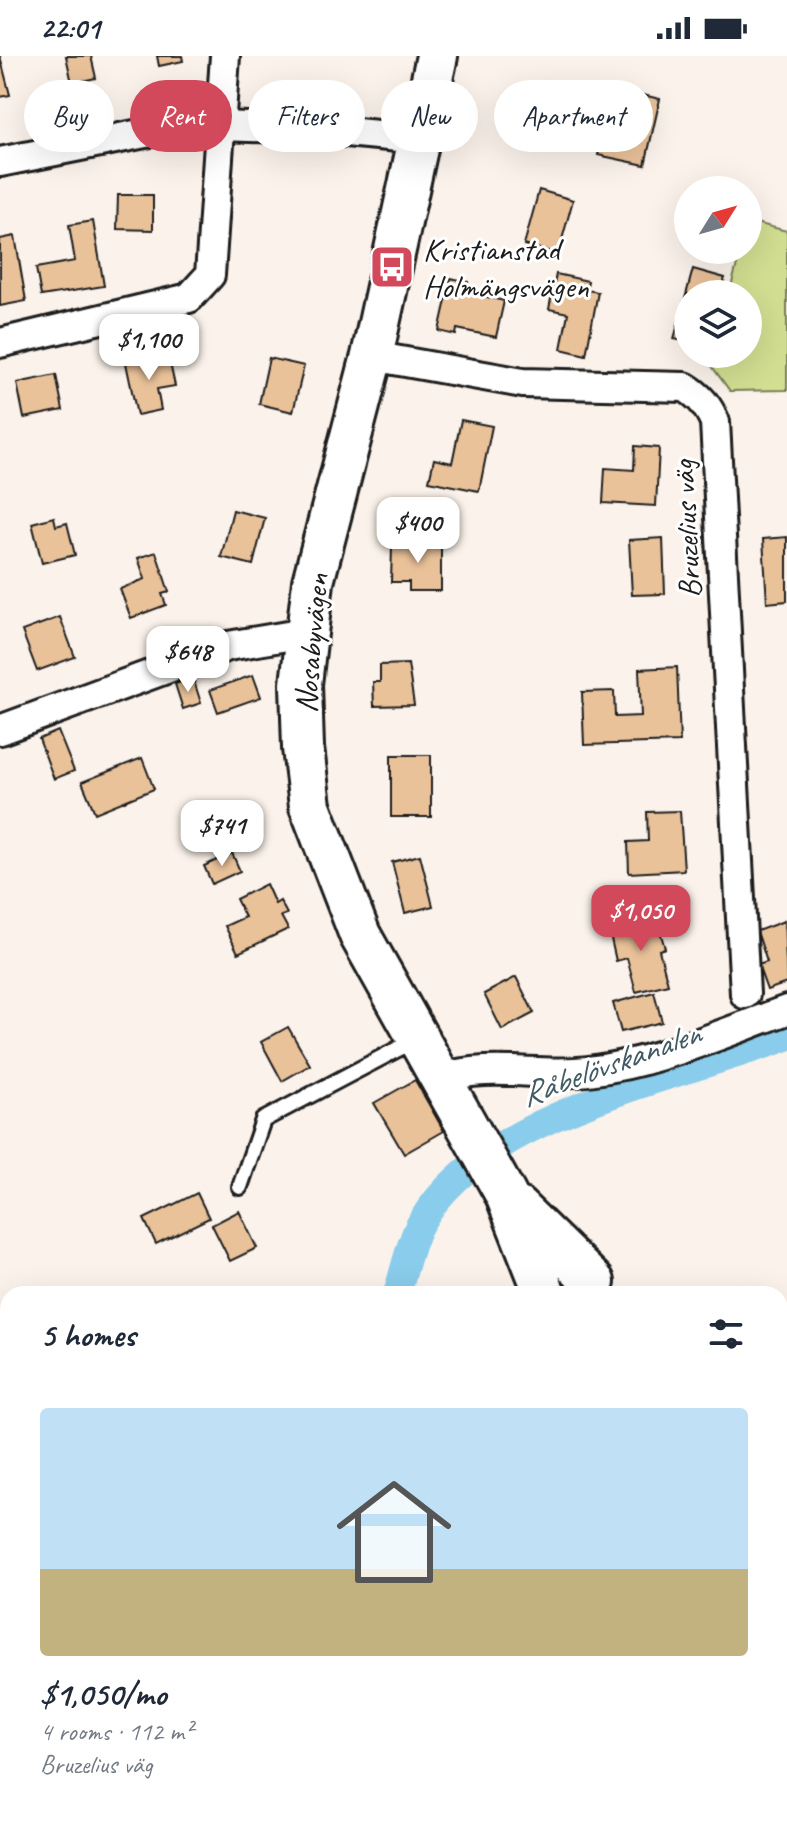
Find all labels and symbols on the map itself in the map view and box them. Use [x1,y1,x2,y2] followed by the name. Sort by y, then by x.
[674,176,762,264] north arrow
[423,229,589,307] place label: Kristianstad Holmängsvägen
[368,243,416,291] bus stop icon: Kristianstad Holmängsvägen
[84,314,214,382] pin: $1,100
[662,457,711,599] street label: Bruzelius väg
[371,497,465,565] pin: $400
[285,571,338,714] street label: Nosabyvägen
[141,626,235,694] pin: $648
[175,800,269,868] pin: $741
[576,885,706,953] pin: $1,050
[515,1010,709,1116] water label: Råbelövskanalen

